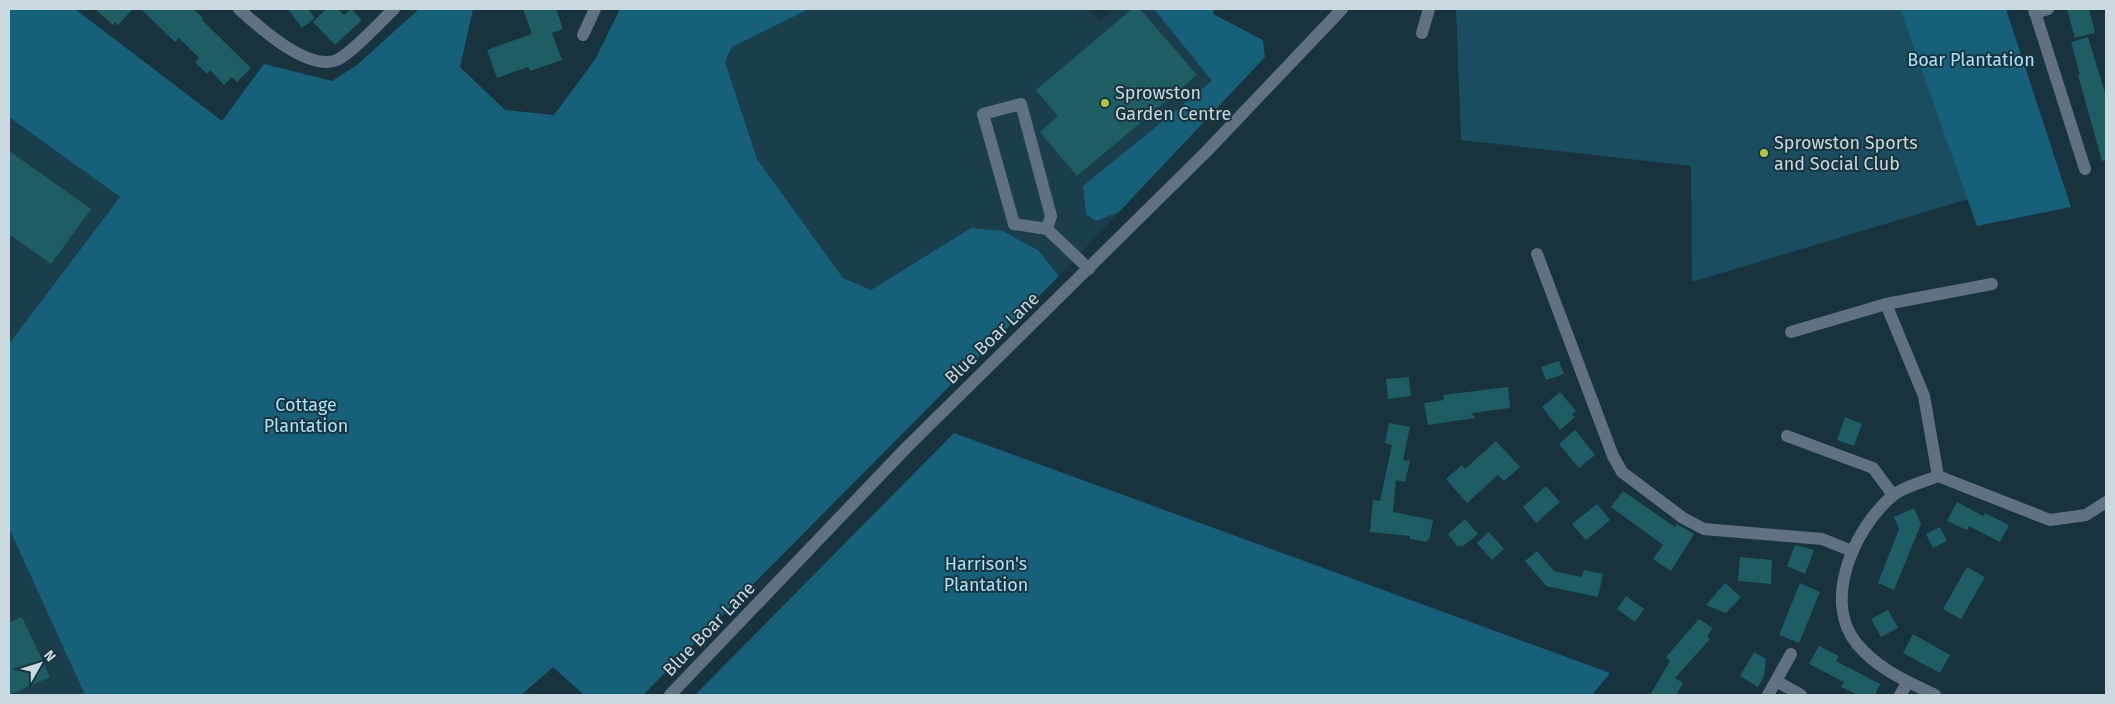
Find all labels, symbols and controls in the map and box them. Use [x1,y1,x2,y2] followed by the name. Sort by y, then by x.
[1907,49,2035,71] park label: Boar Plantation
[1115,82,1231,125] place label: Sprowston Garden Centre
[1099,97,1111,109] marker: Sprowston Garden Centre
[1774,132,1918,175] place label: Sprowston Sports and Social Club
[1758,147,1770,159] marker: Sprowston Sports and Social Club
[940,287,1044,389] street label: Blue Boar Lane
[264,394,348,437] park label: Cottage Plantation
[944,553,1028,596] park label: Harrison's Plantation
[658,577,760,681] street label: Blue Boar Lane
[15,639,65,689] north arrow
[40,647,59,665] text: N

